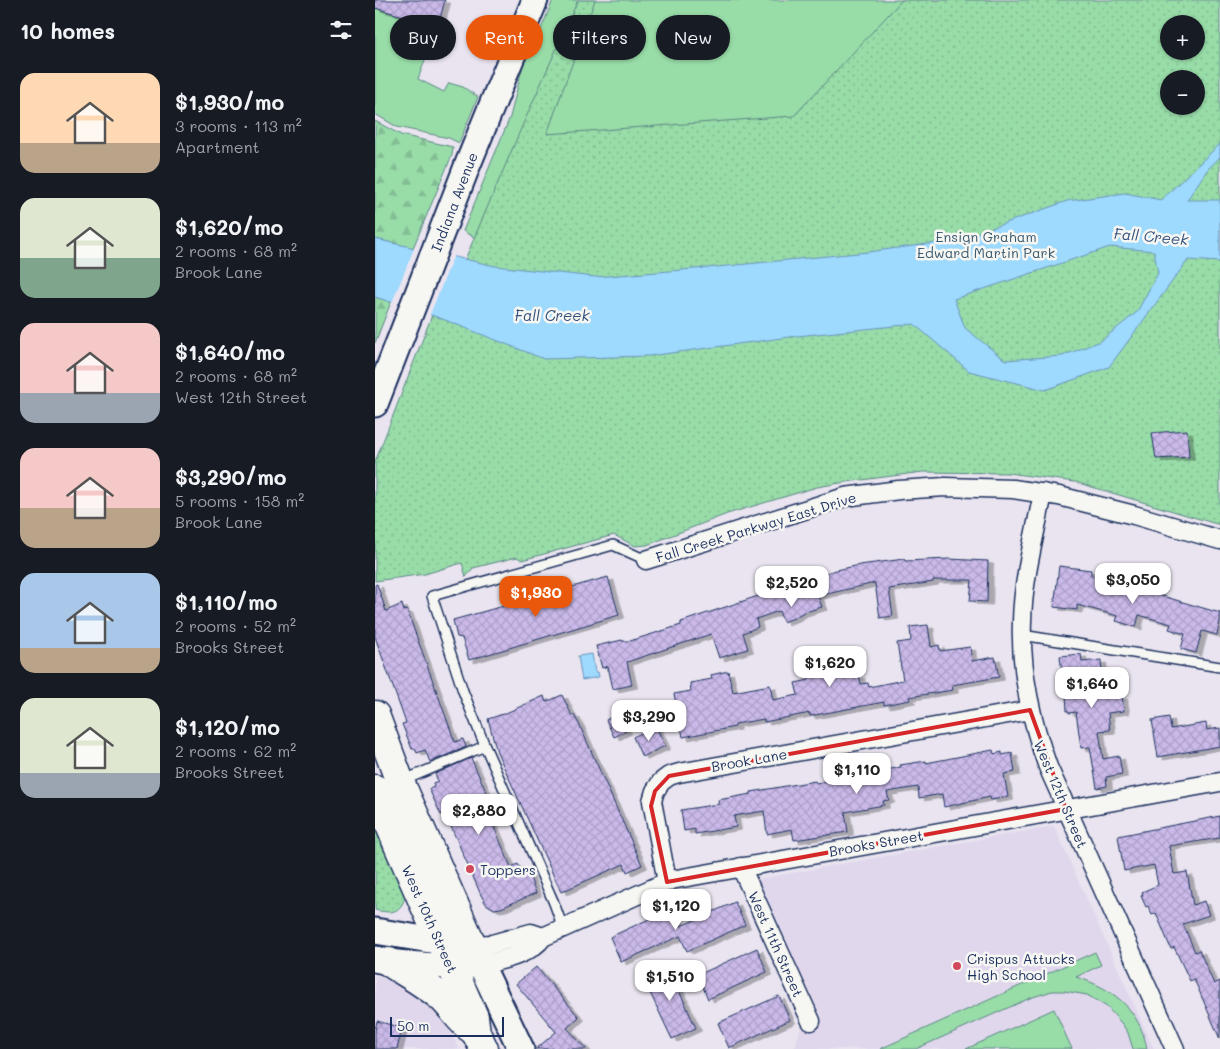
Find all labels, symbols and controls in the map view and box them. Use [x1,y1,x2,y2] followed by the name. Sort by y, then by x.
[390,15,456,60] chip: Buy
[466,15,543,60] chip: Rent
[553,15,646,60] chip: Filters
[656,15,730,60] chip: New
[1160,15,1205,115] map controls
[1160,15,1205,60] button: +
[327,16,355,44] icon: filters
[20,17,115,44] text: 10 homes
[1160,70,1205,115] button: −
[175,88,284,115] text: $1,930/mo
[60,93,120,153] icon: home
[175,115,302,136] text: 3 rooms · 113 m²
[175,136,260,157] text: Apartment
[426,150,482,254] street label: Indiana Avenue
[175,213,283,240] text: $1,620/mo
[60,218,120,278] icon: home
[1113,223,1190,249] water label: Fall Creek
[917,227,1055,262] park label: Ensign Graham Edward Martin Park
[175,240,297,261] text: 2 rooms · 68 m²
[175,261,263,282] text: Brook Lane
[515,305,590,325] water label: Fall Creek
[175,338,285,365] text: $1,640/mo
[60,343,120,403] icon: home
[175,365,297,386] text: 2 rooms · 68 m²
[175,386,307,407] text: West 12th Street
[175,463,287,490] text: $3,290/mo
[60,468,120,528] icon: home
[653,487,859,567] street label: Fall Creek Parkway East Drive
[175,490,304,511] text: 5 rooms · 158 m²
[175,511,263,532] text: Brook Lane
[1092,562,1174,605] pin: $3,050
[751,566,833,608] pin: $2,520
[1106,568,1160,589] text: $3,050
[766,571,818,592] text: $2,520
[495,576,577,618] pin: $1,930
[510,581,562,602] text: $1,930
[175,588,278,615] text: $1,110/mo
[60,593,120,653] icon: home
[175,615,296,636] text: 2 rooms · 52 m²
[175,636,284,657] text: Brooks Street
[789,646,871,688] pin: $1,620
[805,651,855,672] text: $1,620
[1051,666,1133,709] pin: $1,640
[1066,672,1118,693] text: $1,640
[608,700,690,742] pin: $3,290
[622,705,676,726] text: $3,290
[175,713,280,740] text: $1,120/mo
[60,718,120,778] icon: home
[1030,737,1092,851] street label: West 12th Street
[175,740,296,761] text: 2 rooms · 62 m²
[710,744,788,776] street label: Brook Lane
[816,752,898,795] pin: $1,110
[834,758,880,779] text: $1,110
[175,761,284,782] text: Brooks Street
[438,794,520,836] pin: $2,880
[452,799,506,820] text: $2,880
[827,825,925,861] street label: Brooks Street
[480,860,536,879] place label: Toppers
[398,862,462,976] street label: West 10th Street
[464,863,476,875] marker: Toppers
[635,888,717,931] pin: $1,120
[744,888,808,1000] street label: West 11th Street
[652,894,700,915] text: $1,120
[967,949,1075,984] place label: Crispus Attucks High School
[629,960,711,1002] pin: $1,510
[951,960,963,972] marker: Crispus Attucks High School
[646,965,694,986] text: $1,510
[390,1014,504,1037] scale bar
[397,1016,429,1035] text: 50 m

